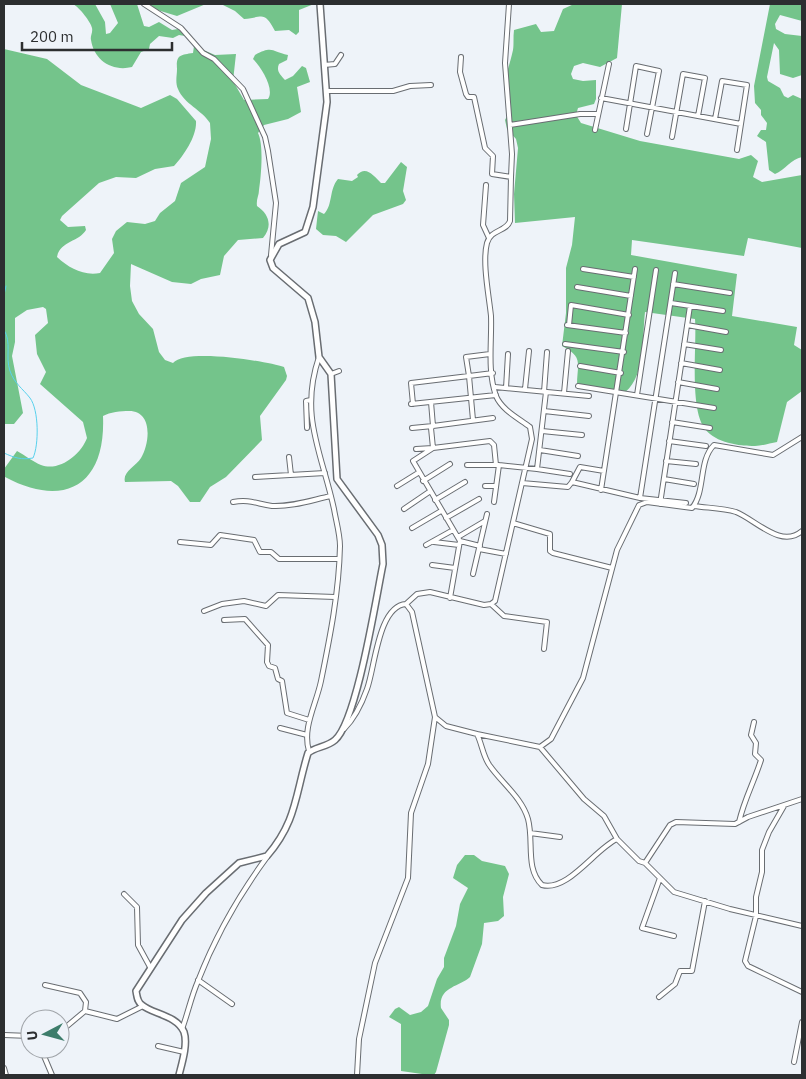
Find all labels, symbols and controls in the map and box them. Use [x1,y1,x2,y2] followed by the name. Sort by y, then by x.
[22,20,172,52] scale bar
[30,27,74,46] text: 200 m
[20,1009,70,1059] north arrow
[23,1030,42,1041] text: U

